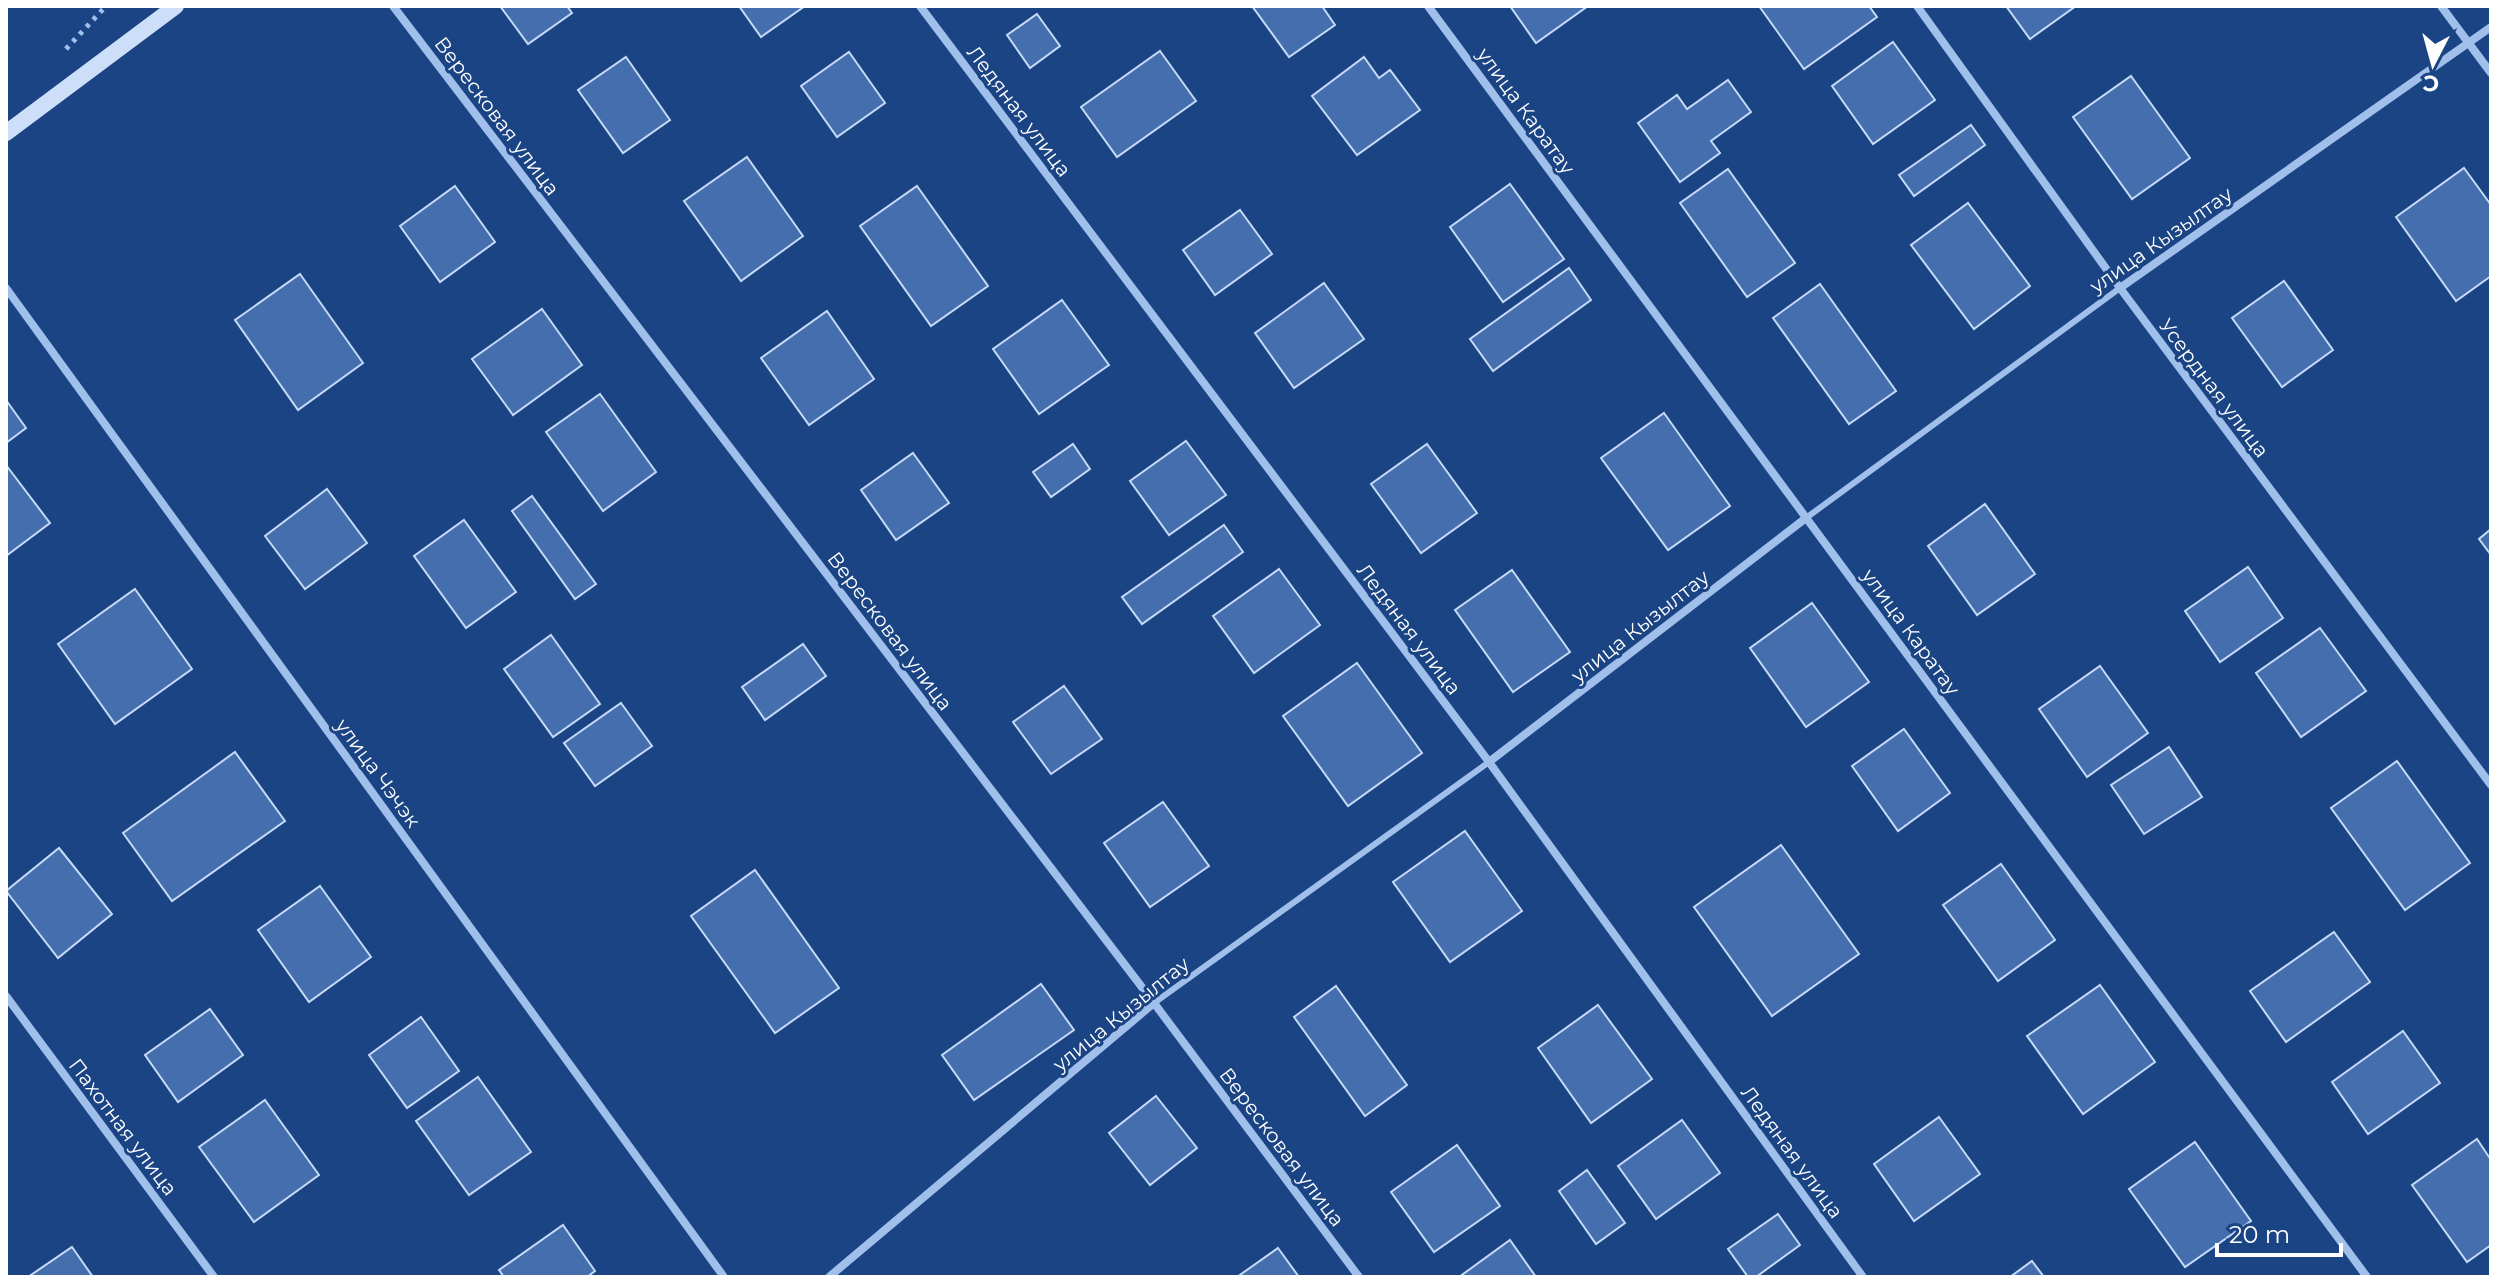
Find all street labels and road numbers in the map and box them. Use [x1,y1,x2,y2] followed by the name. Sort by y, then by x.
[430,32,564,200] street label: Вересковая улица
[962,41,1076,181] street label: Ледяная улица
[1471,42,1580,179] street label: улица Каратау
[2084,182,2237,299] street label: улица Кызылтау
[2154,314,2274,462] street label: Усердная улица
[823,547,957,715] street label: Вересковая улица
[1352,559,1466,699] street label: Ледяная улица
[1856,563,1965,700] street label: улица Каратау
[1565,565,1714,688] street label: улица Кызылтау
[330,713,426,832] street label: улица Чэчэк
[1047,952,1194,1077] street label: улица Кызылтау
[64,1054,182,1200] street label: Пахотная улица
[1215,1063,1349,1231] street label: Вересковая улица
[1736,1081,1848,1223] street label: Ледяная улица

